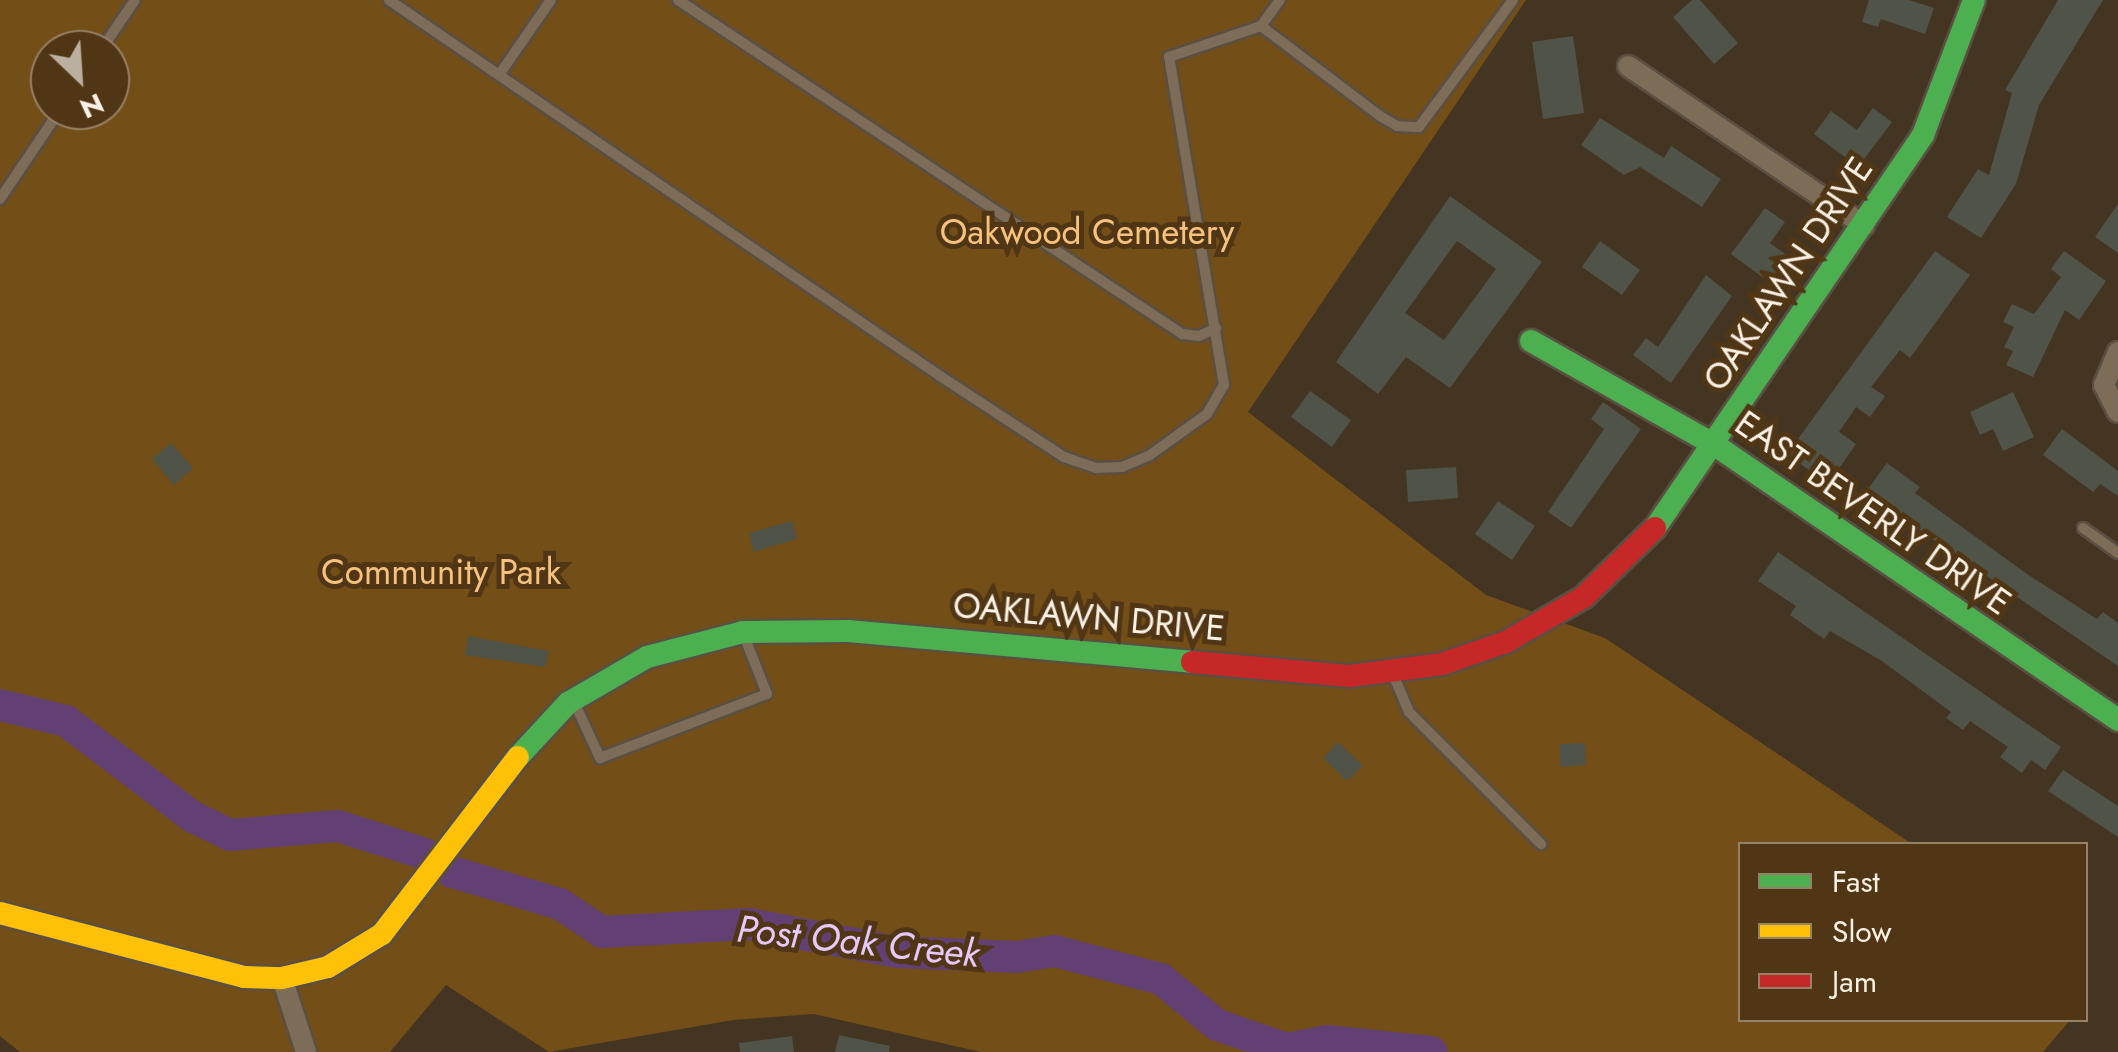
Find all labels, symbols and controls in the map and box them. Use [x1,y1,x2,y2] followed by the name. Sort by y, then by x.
[30,30,130,130] north arrow
[73,83,111,129] text: N
[1694,149,1882,399] street label: OAKLAWN DRIVE
[940,211,1234,253] park label: Oakwood Cemetery
[1727,402,2019,624] street label: EAST BEVERLY DRIVE
[321,551,561,593] park label: Community Park
[951,584,1227,650] street label: OAKLAWN DRIVE
[1738,842,2088,1022] legend
[1832,860,1880,903] text: Fast
[734,906,982,976] water label: Post Oak Creek
[1832,910,1892,953] text: Slow
[1832,960,1877,1003] text: Jam

